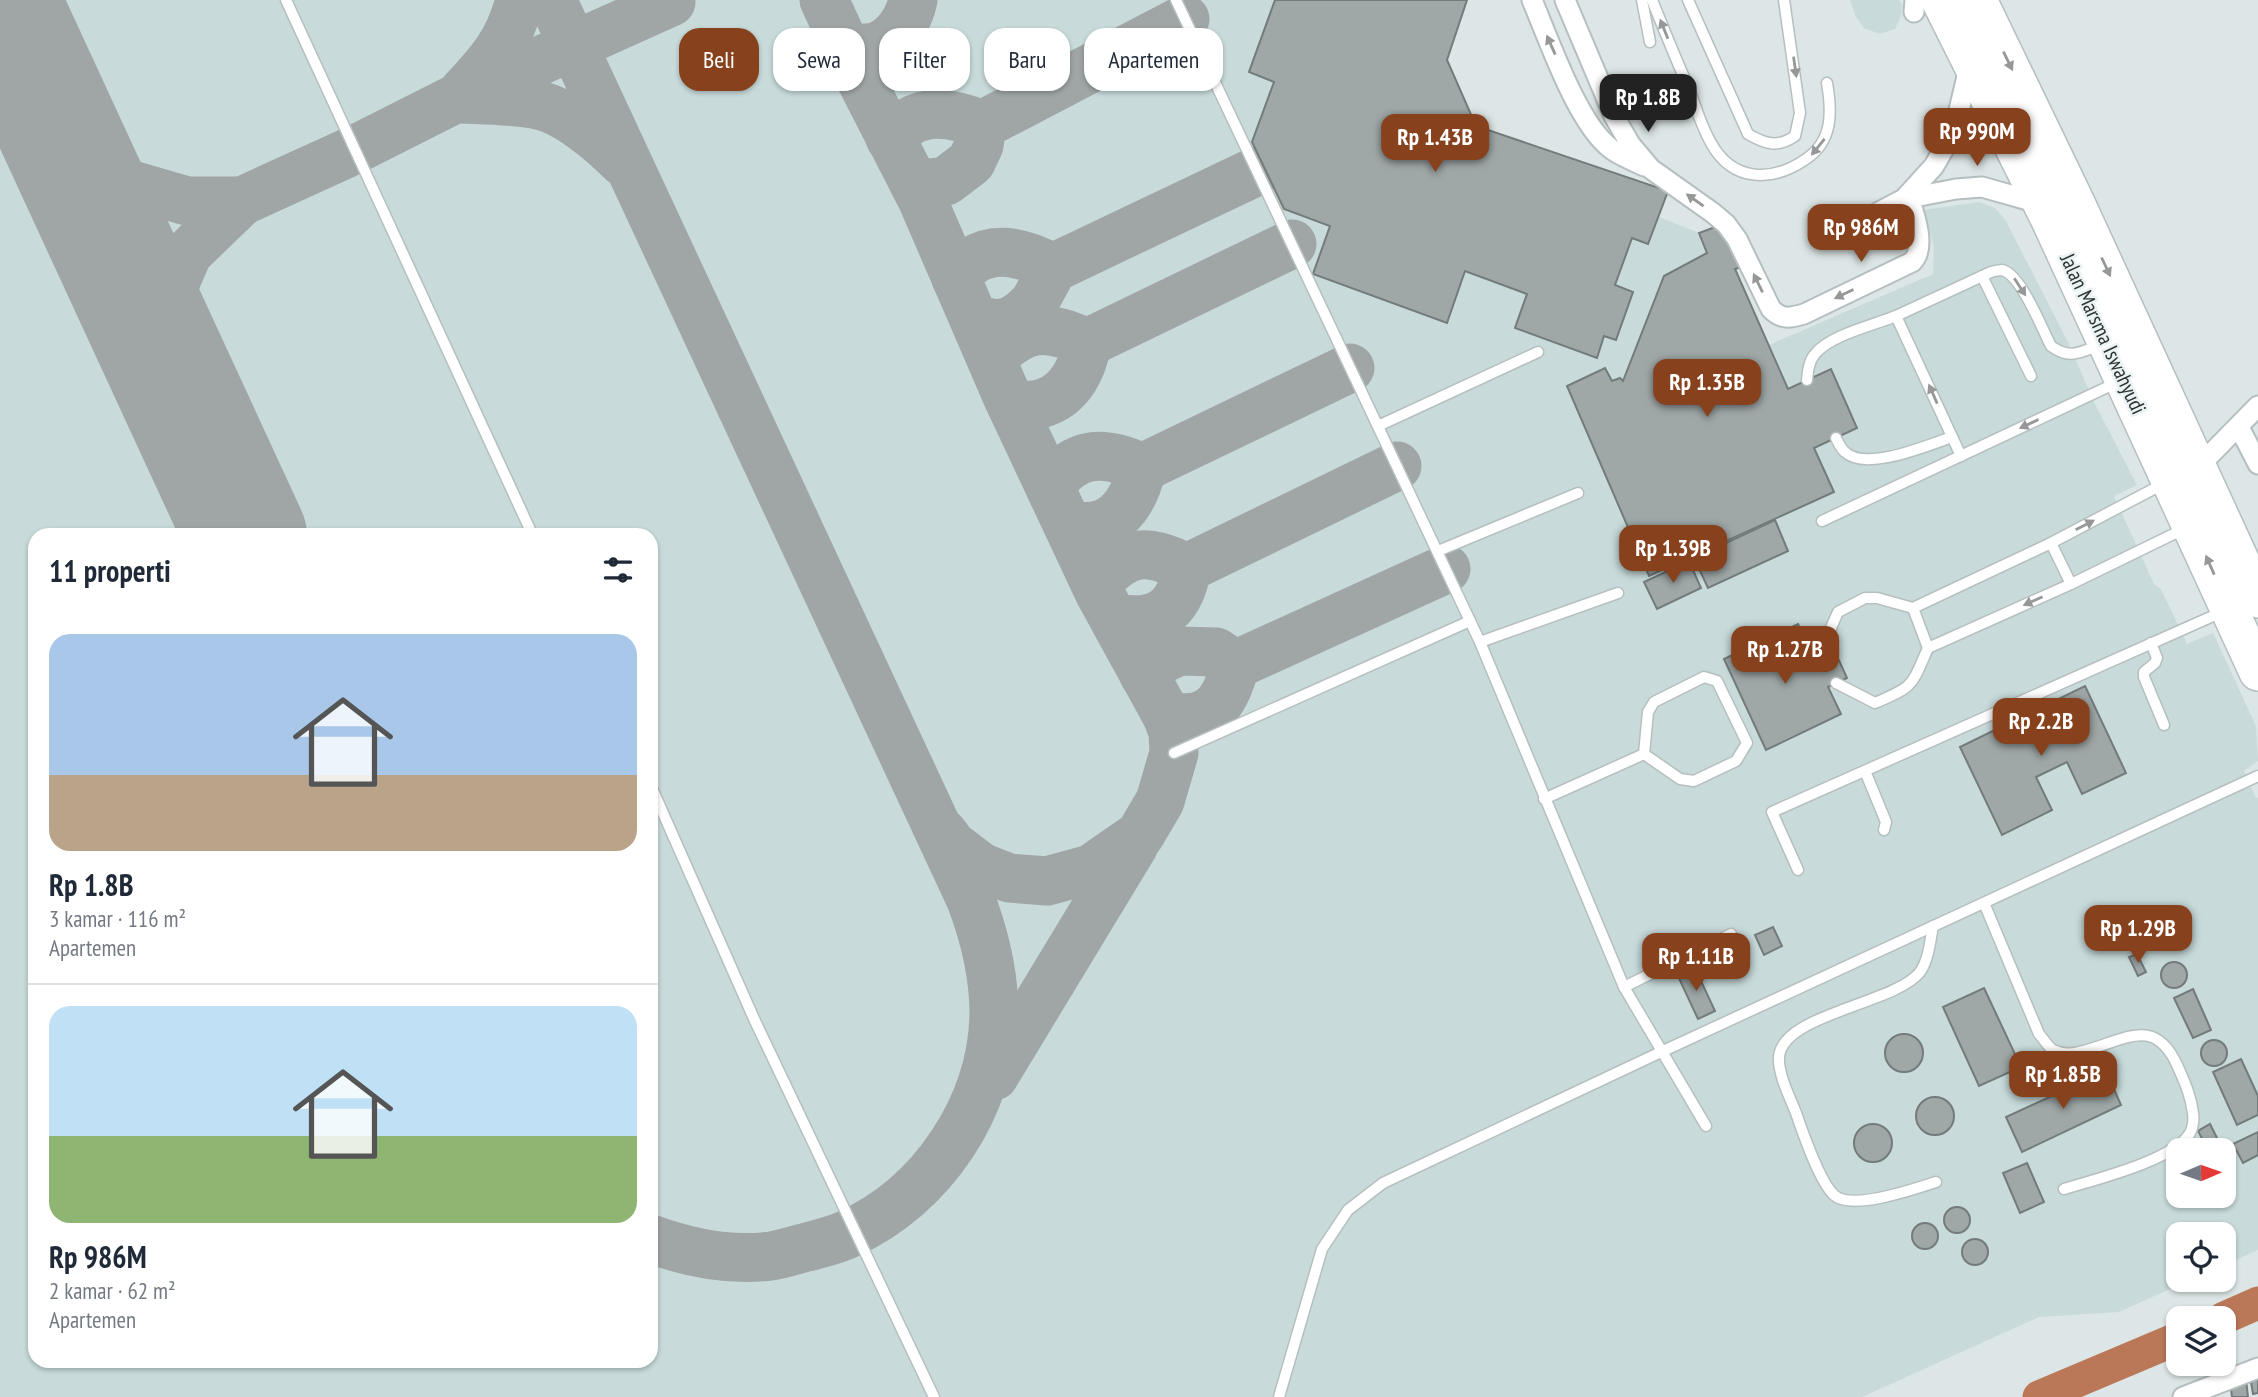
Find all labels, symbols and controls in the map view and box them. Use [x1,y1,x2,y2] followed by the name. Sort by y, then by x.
[1659,19,1670,40] one-way arrow
[679,28,759,91] chip: Beli
[773,28,865,91] chip: Sewa
[879,28,970,91] chip: Filter
[984,28,1070,91] chip: Baru
[1084,28,1223,91] chip: Apartemen
[1545,35,1557,55] one-way arrow
[2002,51,2013,71] one-way arrow
[1790,57,1801,79] one-way arrow
[1583,74,1713,134] pin: Rp 1.8B
[1616,82,1680,111] text: Rp 1.8B
[1912,108,2042,168] pin: Rp 990M
[1363,114,1507,174] pin: Rp 1.43B
[1940,116,2014,145] text: Rp 990M
[1397,122,1473,151] text: Rp 1.43B
[1810,138,1825,156] one-way arrow
[1686,193,1704,207] one-way arrow
[1796,204,1926,264] pin: Rp 986M
[1824,212,1898,241] text: Rp 986M
[2054,248,2153,418] street label: Jalan Marsma Iswahyudi
[2101,256,2112,277] one-way arrow
[1753,273,1764,293] one-way arrow
[2013,277,2026,296] one-way arrow
[1834,289,1854,300] one-way arrow
[1635,360,1779,419] pin: Rp 1.35B
[1669,367,1745,396] text: Rp 1.35B
[1927,383,1938,404] one-way arrow
[2019,418,2039,429] one-way arrow
[2075,520,2095,531] one-way arrow
[1601,526,1745,585] pin: Rp 1.39B
[1635,533,1711,562] text: Rp 1.39B
[49,551,171,590] text: 11 properti
[599,551,637,589] icon: filters
[2204,555,2216,575] one-way arrow
[2023,595,2043,607] one-way arrow
[1713,626,1857,686] pin: Rp 1.27B
[1747,634,1823,663] text: Rp 1.27B
[280,679,406,805] icon: home
[1976,698,2106,758] pin: Rp 2.2B
[2009,706,2073,735] text: Rp 2.2B
[49,865,133,904] text: Rp 1.8B
[49,904,186,933] text: 3 kamar · 116 m²
[2066,906,2210,965] pin: Rp 1.29B
[2100,913,2176,942] text: Rp 1.29B
[49,933,136,962] text: Apartemen
[1624,934,1768,993] pin: Rp 1.11B
[1658,941,1734,970] text: Rp 1.11B
[280,1051,406,1177] icon: home
[1991,1052,2135,1111] pin: Rp 1.85B
[2025,1059,2101,1088] text: Rp 1.85B
[2166,1138,2236,1208] north arrow
[2166,1138,2236,1376] map controls
[2166,1222,2236,1292] button: locate
[49,1237,147,1276] text: Rp 986M
[49,1276,176,1305] text: 2 kamar · 62 m²
[49,1305,136,1334] text: Apartemen
[2166,1306,2236,1376] button: layers

